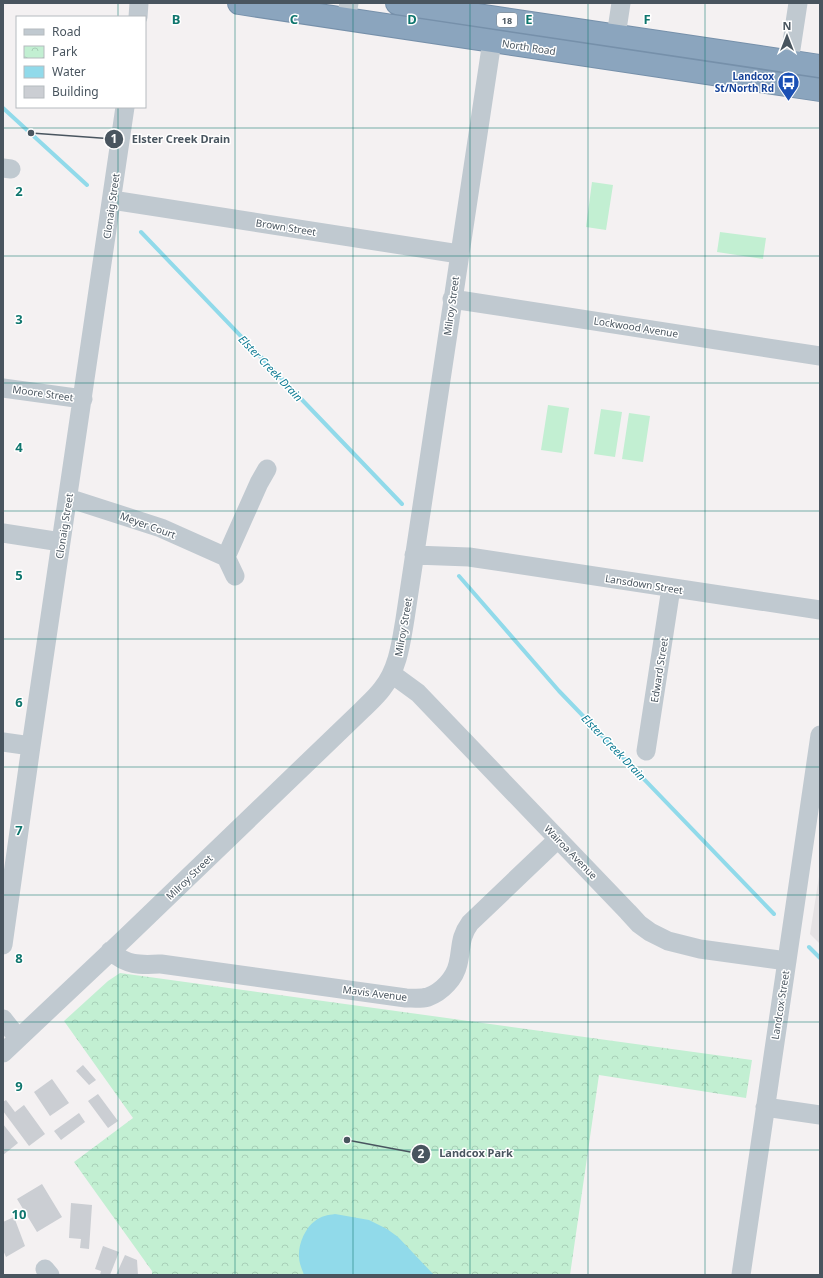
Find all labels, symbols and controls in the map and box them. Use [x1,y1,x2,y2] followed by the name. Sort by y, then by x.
[172,10,180,28] text: B
[290,10,298,28] text: C
[407,10,417,28] text: D
[525,10,533,28] text: E
[643,10,651,28] text: F
[497,13,517,27] road number: 18
[16,16,146,108] legend
[767,16,807,56] north arrow
[783,18,791,33] text: N
[52,23,81,40] text: Road
[501,36,557,58] street label: North Road
[52,43,78,60] text: Park
[52,63,86,80] text: Water
[715,69,774,95] place label: Landcox St/North Rd
[776,69,802,102] bus stop icon: Landcox St/North Rd
[52,83,99,100] text: Building
[104,128,238,151] callout: Elster Creek Drain
[111,130,117,147] text: 1
[132,131,230,146] text: Elster Creek Drain
[99,172,123,240] street label: Clonaig Street
[15,182,23,200] text: 2
[255,215,318,239] street label: Brown Street
[440,275,462,337] street label: Milroy Street
[15,310,23,328] text: 3
[593,313,680,341] street label: Lockwood Avenue
[236,332,306,404] water label: Elster Creek Drain
[12,382,75,404] street label: Moore Street
[15,438,23,456] text: 4
[52,492,76,560] street label: Clonaig Street
[118,508,178,542] street label: Meyer Court
[15,566,23,584] text: 5
[604,571,684,597] street label: Lansdown Street
[391,596,415,658] street label: Milroy Street
[647,636,671,704] street label: Edward Street
[15,693,23,711] text: 6
[579,711,649,783] water label: Elster Creek Drain
[15,821,23,839] text: 7
[541,822,601,883] street label: Wairoa Avenue
[163,851,216,903] street label: Milroy Street
[15,949,23,967] text: 8
[768,969,792,1040] street label: Landcox Street
[342,982,408,1004] street label: Mavis Avenue
[15,1077,23,1095] text: 9
[411,1142,521,1165] callout: Landcox Park
[418,1145,425,1162] text: 2
[439,1145,513,1160] text: Landcox Park
[12,1205,26,1223] text: 10

